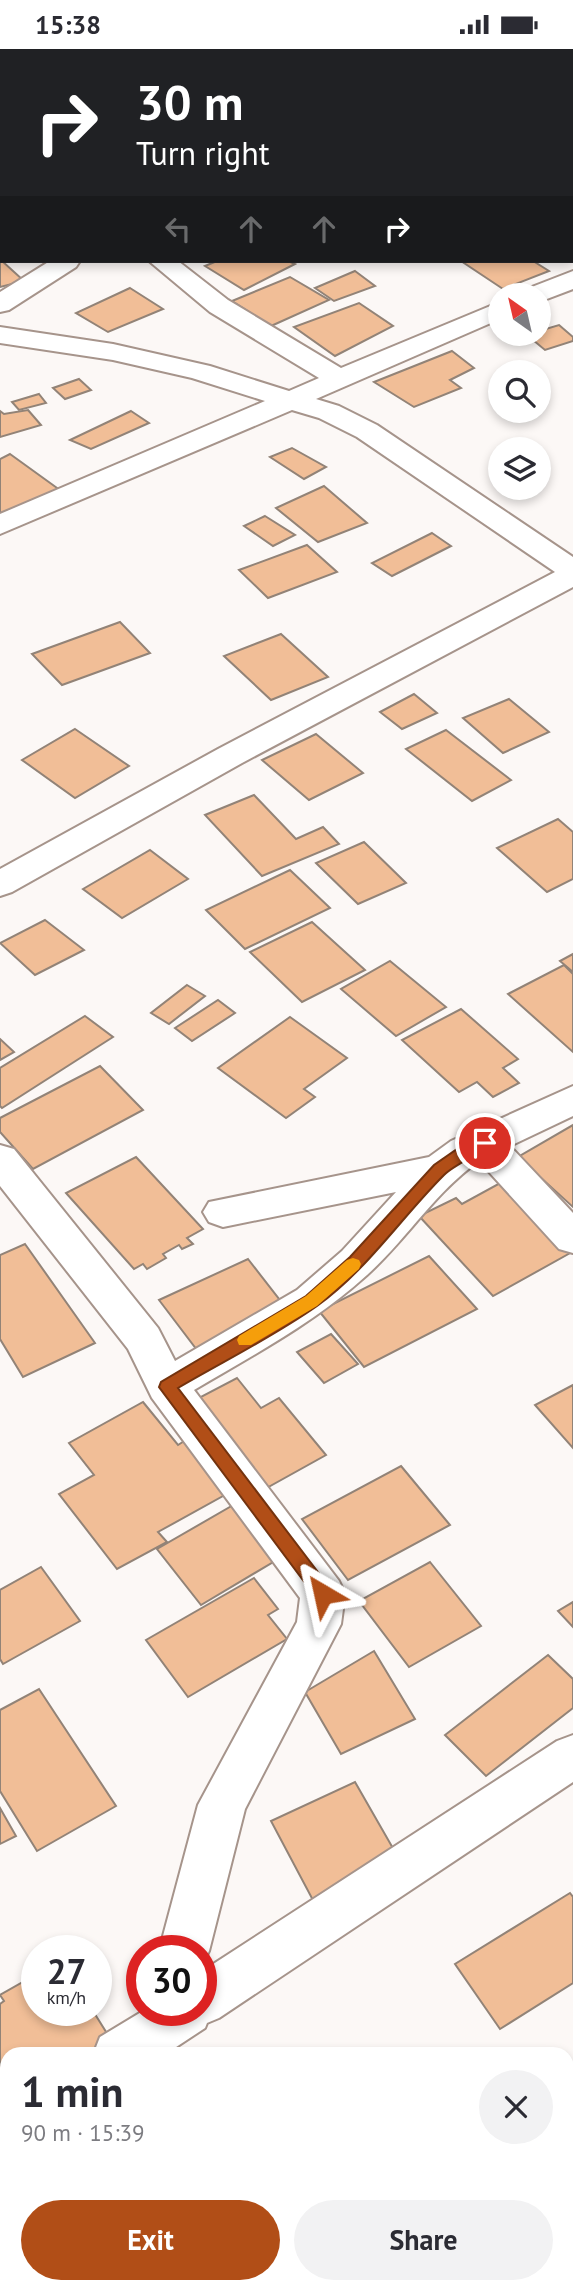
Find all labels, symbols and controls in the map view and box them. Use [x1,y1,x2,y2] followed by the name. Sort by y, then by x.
[35,8,101,41] text: 15:38
[136,70,243,134] text: 30 m
[21,77,112,168] icon: right
[136,132,270,174] text: Turn right
[159,210,197,248] icon: left
[232,210,270,248] icon: ahead
[305,210,343,248] icon: ahead
[378,210,416,248] icon: right
[488,283,551,347] north arrow
[488,283,551,500] map controls
[488,360,551,423] button: search
[488,437,551,500] button: layers
[455,1113,515,1173] pin
[466,1124,504,1162] icon: arrive
[286,1557,360,1631] position arrow
[126,1935,217,2026] speed limit sign: 30
[47,1948,86,1994] text: 27
[47,1986,86,2009] text: km/h
[21,2064,123,2119] text: 1 min
[479,2070,553,2144] button: close
[21,2118,145,2147] text: 90 m · 15:39
[21,2200,280,2280] button: Exit
[294,2200,553,2280] button: Share

